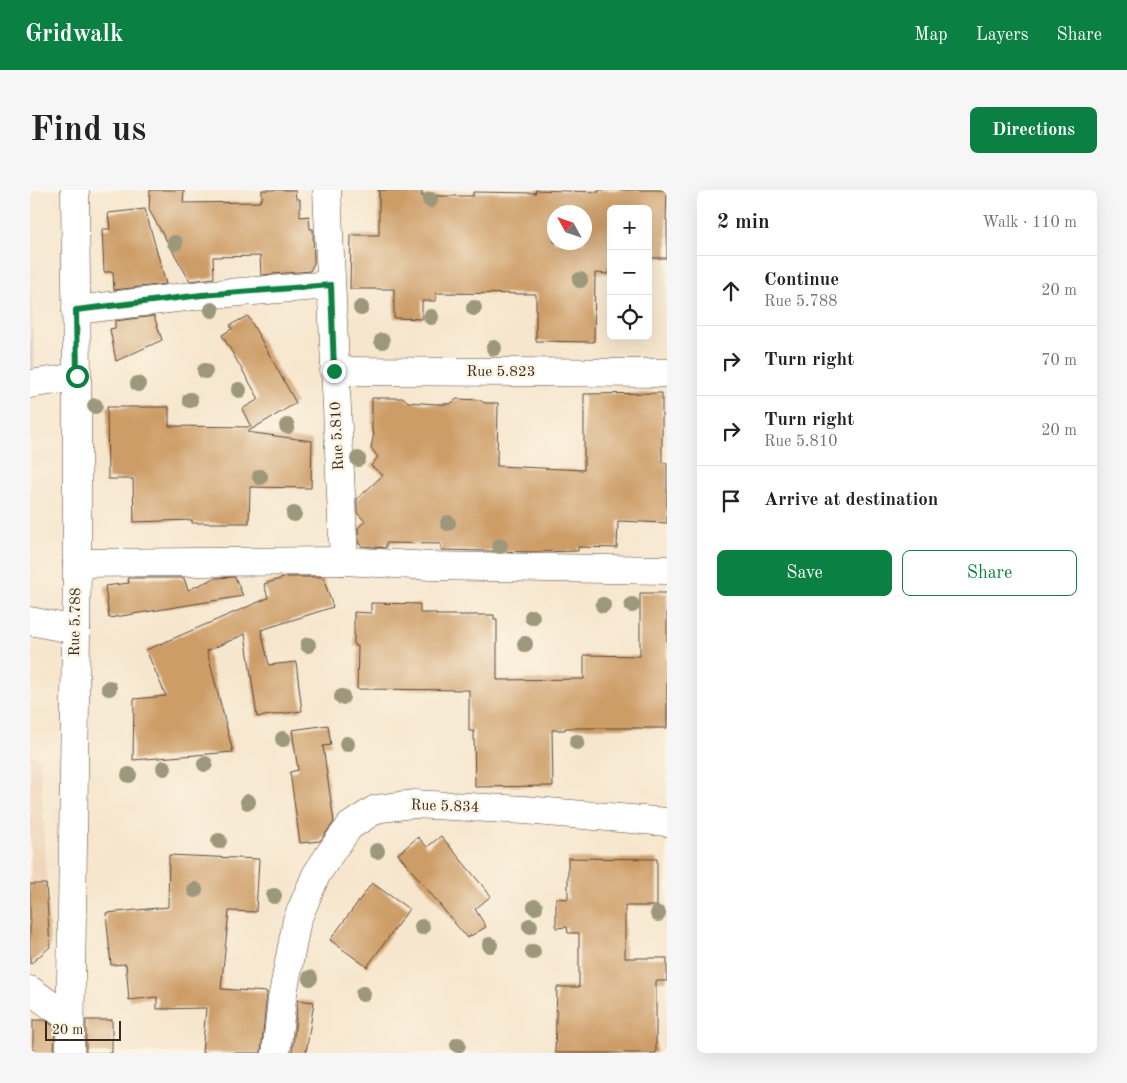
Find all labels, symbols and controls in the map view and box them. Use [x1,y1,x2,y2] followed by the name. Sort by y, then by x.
[25,23,123,47] text: Gridwalk
[914,26,948,44] text: Map
[976,26,1028,44] text: Layers
[1056,26,1102,44] text: Share
[970,107,1097,153] button: Directions
[30,113,146,148] text: Find us
[547,205,592,250] north arrow
[607,205,652,340] map controls
[607,205,652,250] button: +
[717,212,770,233] text: 2 min
[982,215,1077,231] text: Walk · 110 m
[607,250,652,295] button: −
[764,271,839,290] text: Continue
[717,277,745,305] icon: ahead
[1041,283,1077,299] text: 20 m
[764,294,837,310] text: Rue 5.788
[607,295,652,340] button: locate
[717,347,745,375] icon: right
[764,351,854,370] text: Turn right
[1041,353,1077,369] text: 70 m
[323,360,346,383] route end
[66,365,89,388] route start
[467,365,535,380] street label: Rue 5.823
[329,401,347,471] street label: Rue 5.810
[764,411,854,430] text: Turn right
[717,417,745,445] icon: right
[1041,423,1077,439] text: 20 m
[764,434,837,450] text: Rue 5.810
[717,487,745,515] icon: arrive
[764,491,938,510] text: Arrive at destination
[717,550,892,596] button: Save
[902,550,1077,596] button: Share
[68,587,84,657] street label: Rue 5.788
[410,798,480,816] street label: Rue 5.834
[45,1018,121,1041] scale bar
[52,1023,83,1037] text: 20 m

